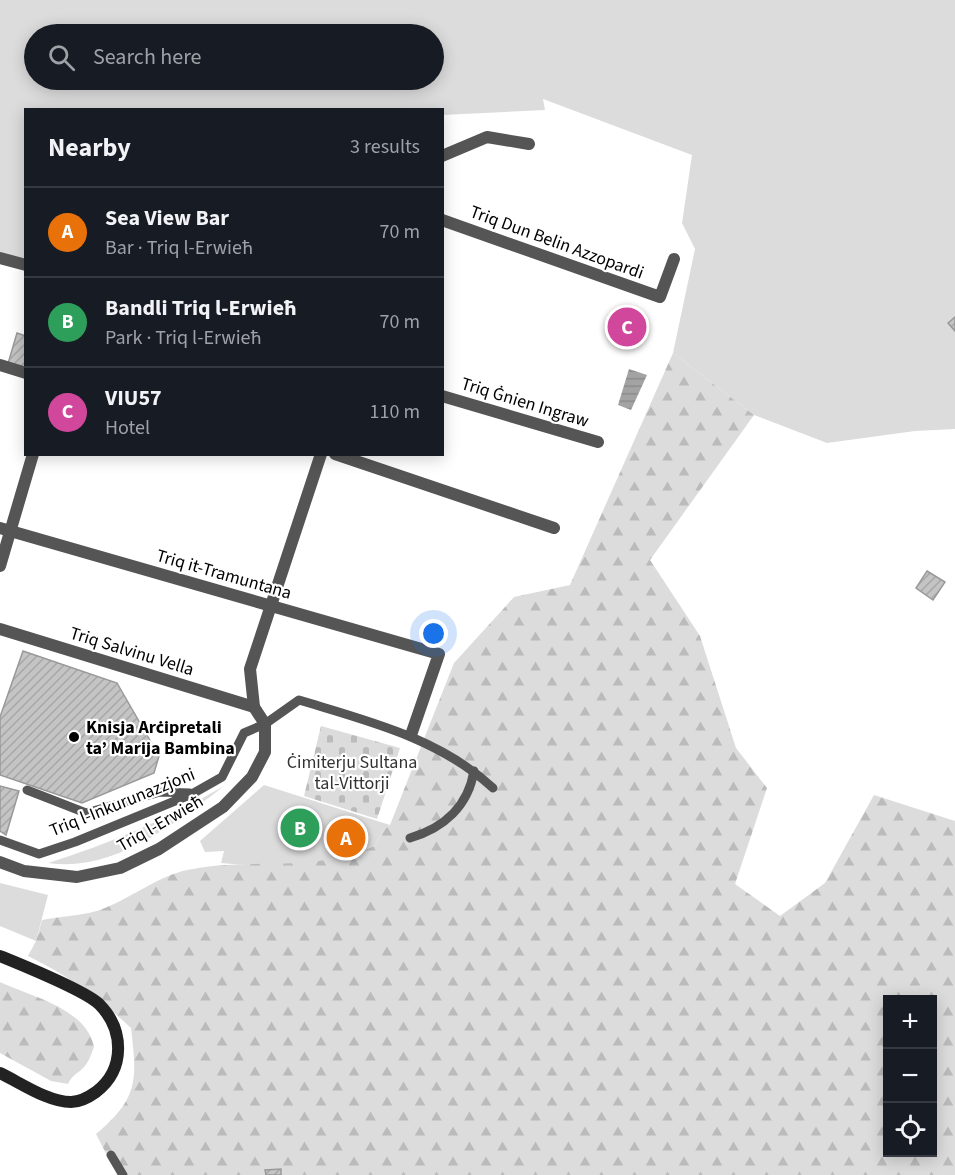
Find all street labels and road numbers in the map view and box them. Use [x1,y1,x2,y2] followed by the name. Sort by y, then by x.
[466,199,647,286] street label: Triq Dun Belin Azzopardi
[458,371,592,434] street label: Triq Ġnien Ingraw
[153,543,295,606] street label: Triq it-Tramuntana
[67,621,197,682] street label: Triq Salvinu Vella
[46,762,199,843] street label: Triq l-Inkurunazzjoni
[113,789,208,858] street label: Triq l-Erwieħ

